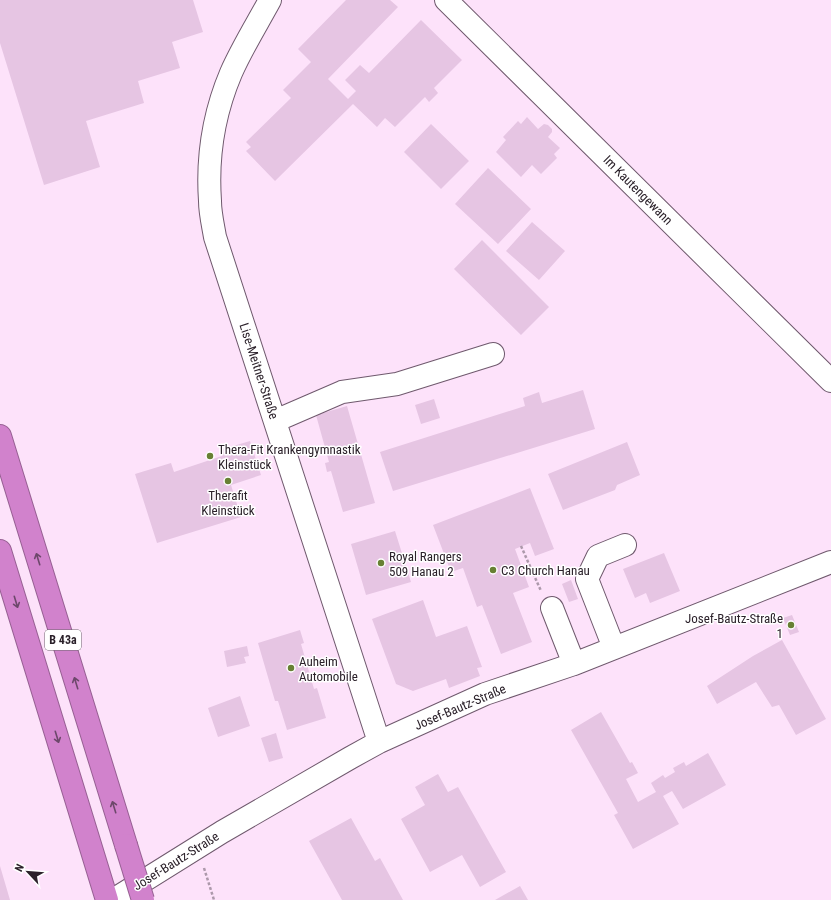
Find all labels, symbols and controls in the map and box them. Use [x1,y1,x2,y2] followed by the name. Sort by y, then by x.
[600,152,676,228] street label: Im Kautengewann
[236,321,282,421] street label: Lise-Meitner-Straße
[218,442,361,472] place label: Thera-Fit Krankengymnastik Kleinstück
[205,451,215,461] marker: Thera-Fit Krankengymnastik Kleinstück
[223,476,233,486] marker: Therafit Kleinstück
[201,488,255,518] place label: Therafit Kleinstück
[389,549,462,579] place label: Royal Rangers 509 Hanau 2
[34,552,41,565] one-way arrow
[376,558,386,568] marker: Royal Rangers 509 Hanau 2
[501,563,590,578] place label: C3 Church Hanau
[488,565,498,575] marker: C3 Church Hanau
[12,595,20,607] one-way arrow
[685,611,783,641] place label: Josef-Bautz-Straße 1
[786,620,796,630] marker: Josef-Bautz-Straße 1
[45,630,81,650] road number: B 43a
[299,654,358,684] place label: Auheim Automobile
[286,663,296,673] marker: Auheim Automobile
[72,677,79,690] one-way arrow
[412,681,508,733] street label: Josef-Bautz-Straße
[54,730,61,743] one-way arrow
[110,801,117,814] one-way arrow
[130,829,222,893] street label: Josef-Bautz-Straße
[8,852,48,892] north arrow
[12,862,27,874] text: N

